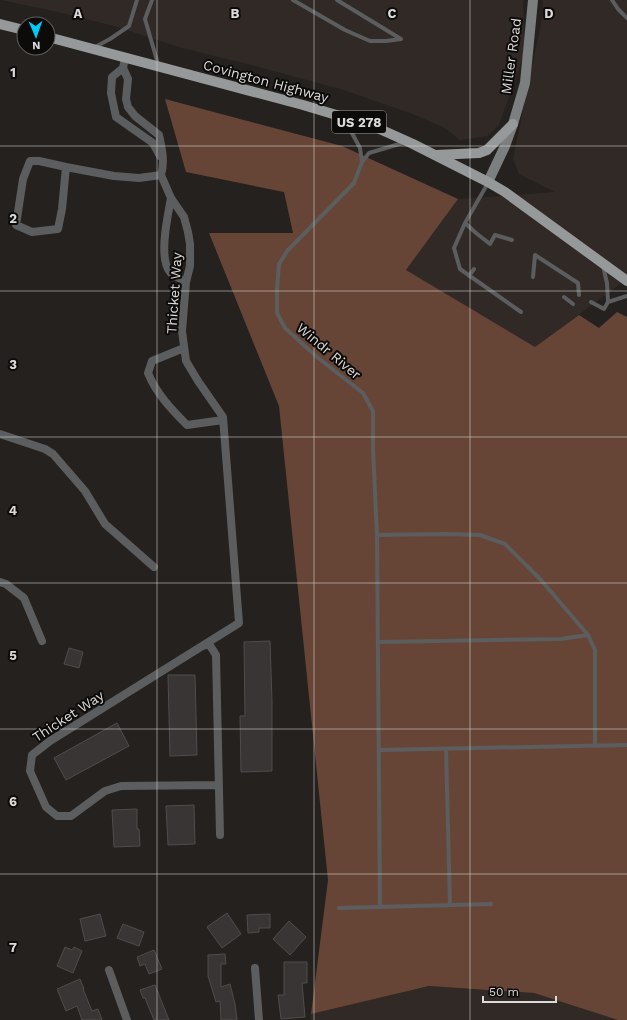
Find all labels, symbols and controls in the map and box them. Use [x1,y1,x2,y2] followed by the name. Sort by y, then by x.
[74,6,83,21] text: A
[231,6,240,21] text: B
[388,6,397,21] text: C
[544,6,554,21] text: D
[16,16,56,56] north arrow
[498,17,524,95] street label: Miller Road
[32,39,41,52] text: N
[202,57,331,106] street label: Covington Highway
[10,65,16,80] text: 1
[332,111,386,133] road number: US 278
[9,211,17,226] text: 2
[163,251,185,334] street label: Thicket Way
[294,320,365,383] street label: Windr River
[9,357,17,372] text: 3
[9,503,18,518] text: 4
[9,648,17,663] text: 5
[29,687,107,745] street label: Thicket Way
[9,794,17,809] text: 6
[9,940,17,955] text: 7
[483,978,556,1004] scale bar
[489,985,519,999] text: 50 m

